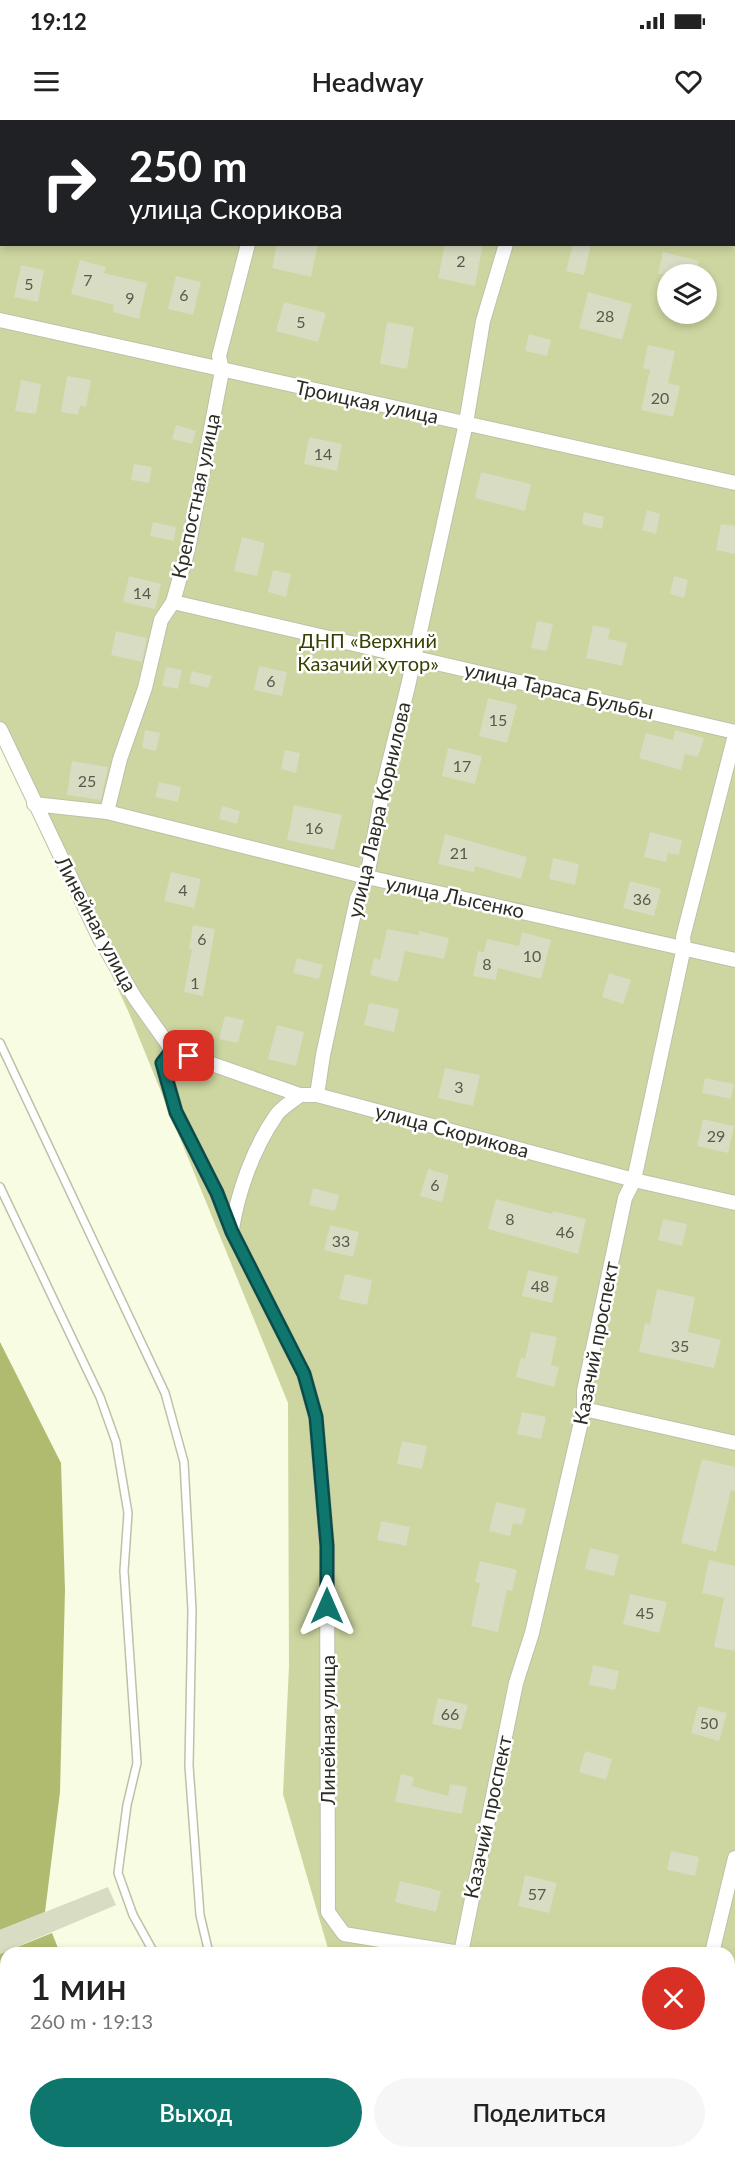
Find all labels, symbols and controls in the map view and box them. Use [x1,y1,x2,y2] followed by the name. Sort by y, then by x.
[30,8,87,35] text: 19:12
[30,65,63,98] icon: menu
[311,65,424,98] text: Headway
[672,65,705,98] icon: heart
[129,141,247,191] text: 250 m
[30,144,108,222] icon: right
[129,192,343,225] text: улица Скорикова
[456,251,466,270] house number: 2
[657,264,717,324] map controls
[657,264,717,324] button: layers
[83,270,93,289] house number: 7
[24,274,34,293] house number: 5
[179,285,189,304] house number: 6
[125,288,135,307] house number: 9
[596,306,614,325] house number: 28
[296,312,306,331] house number: 5
[293,374,441,428] street label: Троицкая улица
[651,388,669,407] house number: 20
[166,411,224,580] street label: Крепостная улица
[314,444,332,463] house number: 14
[133,583,151,602] house number: 14
[297,628,439,675] park label: ДНП «Верхний Казачий хутор»
[462,657,656,724] street label: улица Тараса Бульбы
[266,671,276,690] house number: 6
[341,699,415,920] street label: улица Лавра Корнилова
[489,710,507,729] house number: 15
[453,756,471,775] house number: 17
[78,771,96,790] house number: 25
[305,818,323,837] house number: 16
[450,843,468,862] house number: 21
[51,851,143,995] street label: Линейная улица
[384,870,527,922] street label: улица Лысенко
[178,880,188,899] house number: 4
[633,889,651,908] house number: 36
[197,929,207,948] house number: 6
[523,946,541,965] house number: 10
[482,954,492,973] house number: 8
[190,973,200,992] house number: 1
[163,1030,214,1081] pin
[172,1039,205,1072] icon: arrive
[454,1077,464,1096] house number: 3
[373,1098,532,1162] street label: улица Скорикова
[707,1126,725,1145] house number: 29
[430,1175,440,1194] house number: 6
[505,1209,515,1228] house number: 8
[556,1222,574,1241] house number: 46
[332,1231,350,1250] house number: 33
[567,1259,623,1427] street label: Казачий проспект
[531,1276,549,1295] house number: 48
[671,1336,689,1355] house number: 35
[295,1574,359,1638] position arrow
[636,1603,654,1622] house number: 45
[315,1655,339,1806] street label: Линейная улица
[441,1704,459,1723] house number: 66
[700,1713,718,1732] house number: 50
[458,1733,516,1901] street label: Казачий проспект
[528,1884,546,1903] house number: 57
[30,1964,127,2008] text: 1 мин
[642,1967,705,2030] button: close
[30,2009,153,2033] text: 260 m · 19:13
[30,2078,362,2147] button: Выход
[374,2078,705,2147] button: Поделиться

